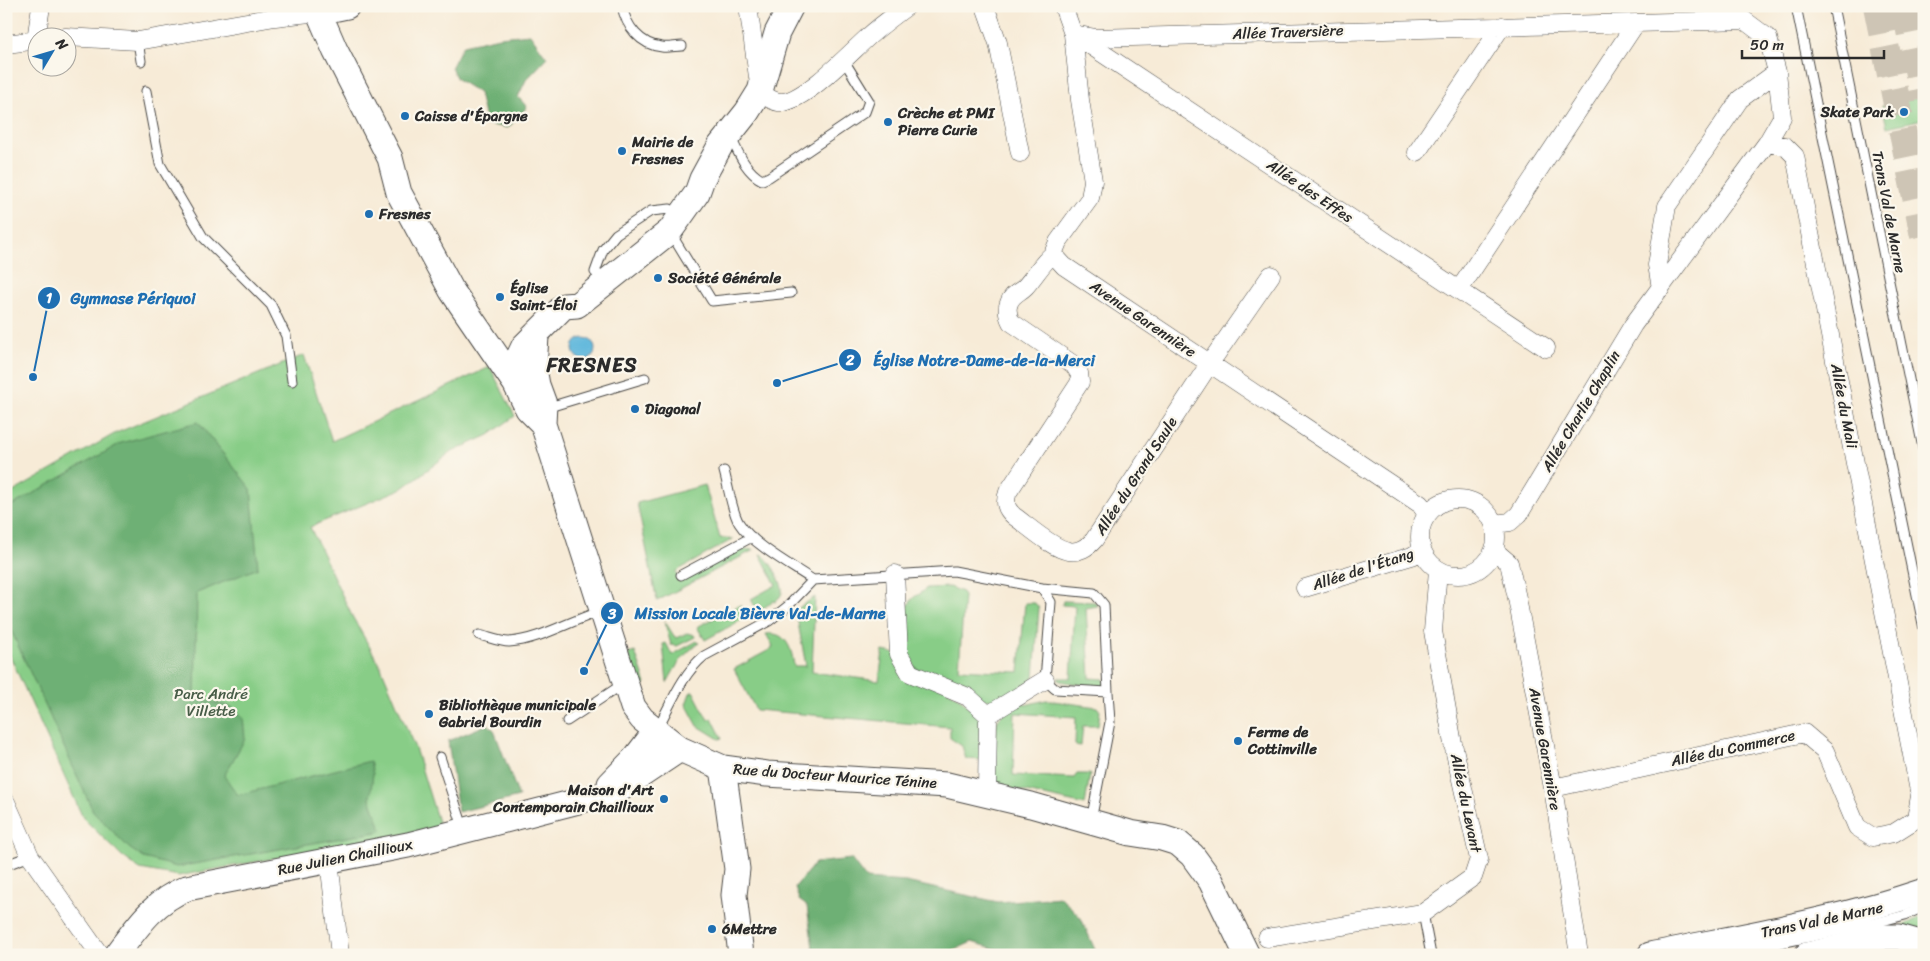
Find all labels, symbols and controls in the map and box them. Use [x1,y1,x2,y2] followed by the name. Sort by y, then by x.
[1231,17,1344,47] street label: Allée Traversière
[28,28,78,78] north arrow
[1742,28,1885,60] scale bar
[48,32,75,56] text: N
[1750,32,1785,58] text: 50 m
[1819,99,1895,125] place label: Skate Park
[897,100,995,143] place label: Crèche et PMI Pierre Curie
[414,103,528,129] place label: Caisse d'Épargne
[1898,106,1910,118] marker: Skate Park
[399,110,411,122] marker: Caisse d'Épargne
[882,116,894,128] marker: Crèche et PMI Pierre Curie
[631,129,694,172] place label: Mairie de Fresnes
[616,145,628,157] marker: Mairie de Fresnes
[1864,149,1914,276] street label: Trans Val de Marne
[1261,152,1359,230] street label: Allée des Effes
[378,201,432,227] place label: Fresnes
[363,208,375,220] marker: Fresnes
[667,265,781,291] place label: Société Générale
[652,272,664,284] marker: Société Générale
[1083,273,1202,365] street label: Avenue Garennière
[509,275,578,318] place label: Église Saint-Éloi
[36,282,206,313] callout: Gymnase Périquoi
[70,284,196,313] text: Gymnase Périquoi
[46,285,53,311] text: 1
[494,291,506,303] marker: Église Saint-Éloi
[838,344,1106,375] callout: Église Notre-Dame-de-la-Merci
[1534,345,1628,478] street label: Allée Charlie Chaplin
[873,346,1097,375] text: Église Notre-Dame-de-la-Merci
[845,347,855,373] text: 2
[545,348,638,383] district label: FRESNES
[1823,360,1865,451] street label: Allée du Mali
[645,396,701,422] place label: Diagonal
[629,403,641,415] marker: Diagonal
[1087,411,1184,541] street label: Allée du Grand Saule
[1308,540,1417,598] street label: Allée de l'Étang
[600,598,896,629] callout: Mission Locale Bièvre Val-de-Marne
[634,599,886,628] text: Mission Locale Bièvre Val-de-Marne
[607,601,617,627] text: 3
[174,681,248,724] park label: Parc André Villette
[1521,684,1569,813] street label: Avenue Garennière
[438,692,596,735] place label: Bibliothèque municipale Gabriel Bourdin
[423,708,435,720] marker: Bibliothèque municipale Gabriel Bourdin
[1247,719,1317,762] place label: Ferme de Cottinville
[1667,722,1798,774] street label: Allée du Commerce
[1232,735,1244,747] marker: Ferme de Cottinville
[1443,750,1489,856] street label: Allée du Levant
[732,756,938,796] street label: Rue du Docteur Maurice Ténine
[492,777,654,820] place label: Maison d'Art Contemporain Chaillioux
[658,793,670,805] marker: Maison d'Art Contemporain Chaillioux
[275,831,415,883] street label: Rue Julien Chaillioux
[1759,894,1886,946] street label: Trans Val de Marne
[721,916,777,942] place label: 6Mettre
[706,923,718,935] marker: 6Mettre

